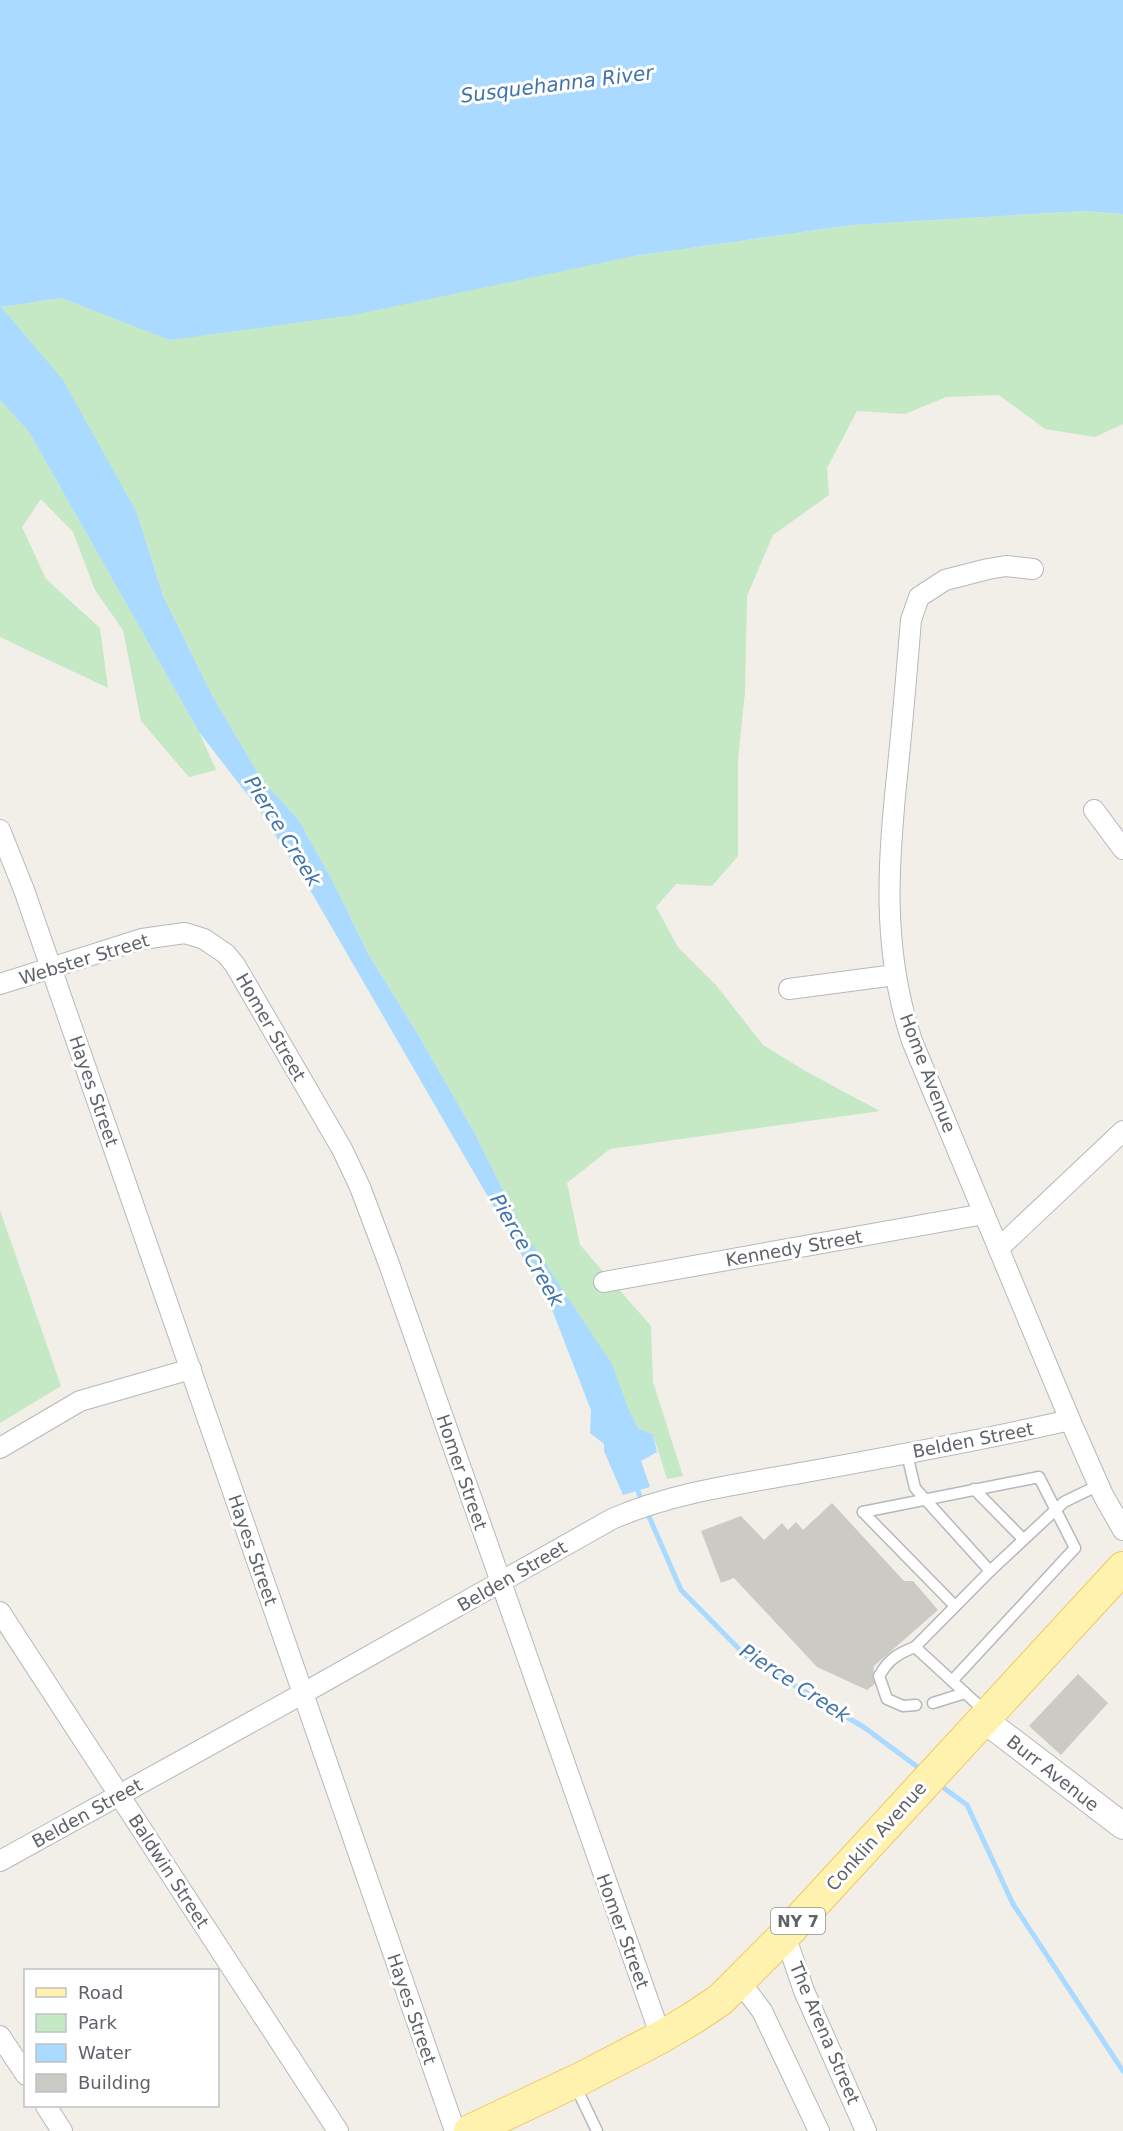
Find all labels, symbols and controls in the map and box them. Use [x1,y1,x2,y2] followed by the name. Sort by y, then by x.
[459,60,657,108] water label: Susquehanna River
[239,771,327,892] water label: Pierce Creek
[17,929,151,989] street label: Webster Street
[232,969,310,1085] street label: Homer Street
[896,1011,960,1135] street label: Home Avenue
[65,1033,123,1149] street label: Hayes Street
[485,1189,570,1312] water label: Pierce Creek
[724,1226,864,1270] street label: Kennedy Street
[432,1411,492,1533] street label: Homer Street
[911,1418,1035,1462] street label: Belden Street
[224,1492,282,1608] street label: Hayes Street
[454,1536,570,1616] street label: Belden Street
[736,1639,856,1728] water label: Pierce Creek
[1003,1731,1103,1815] street label: Burr Avenue
[28,1774,146,1852] street label: Belden Street
[822,1777,930,1895] street label: Conklin Avenue
[124,1810,214,1932] street label: Baldwin Street
[592,1871,654,1991] street label: Homer Street
[771,1908,825,1934] road number: NY 7
[383,1951,441,2067] street label: Hayes Street
[785,1958,864,2107] street label: The Arena Street
[24,1969,219,2107] legend
[78,1982,123,2003] text: Road
[78,2012,117,2033] text: Park
[78,2042,132,2063] text: Water
[78,2072,151,2093] text: Building

